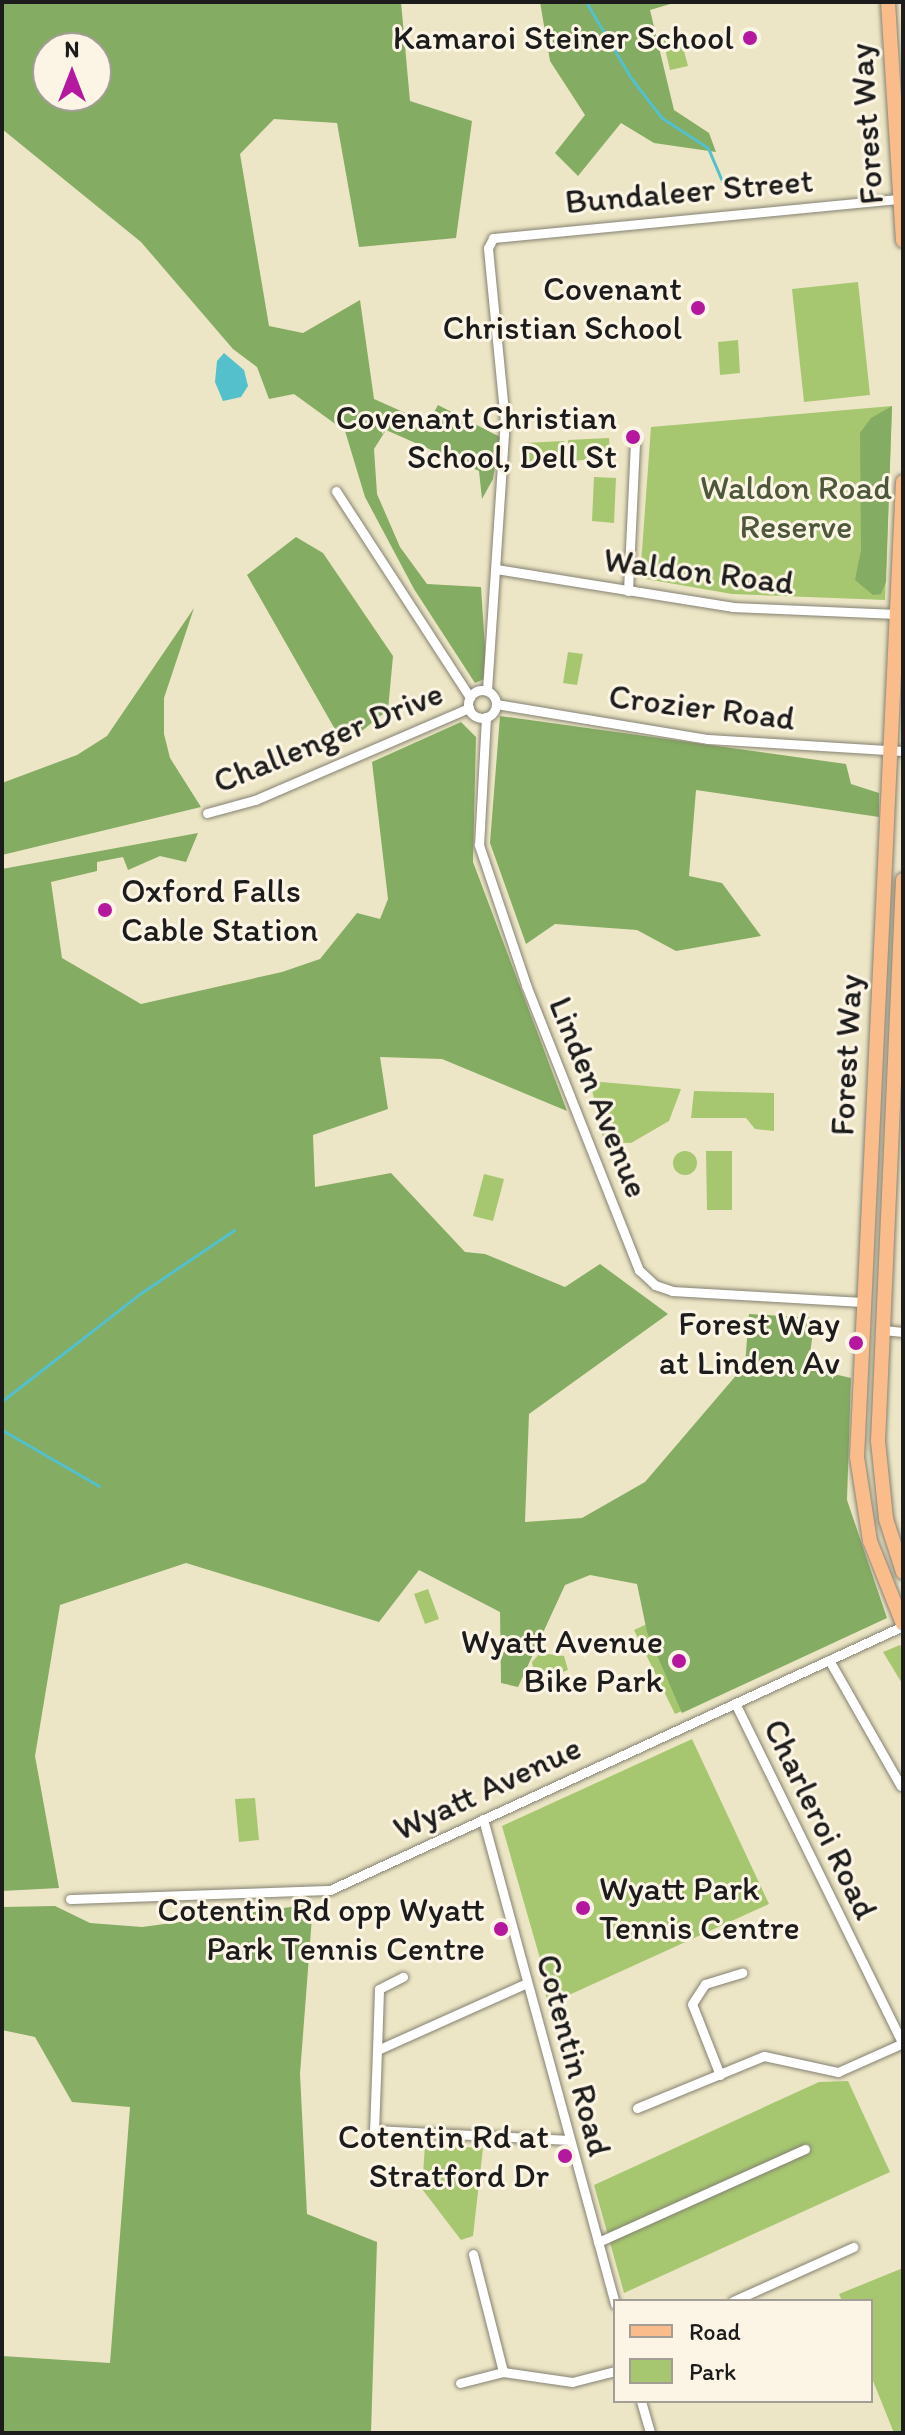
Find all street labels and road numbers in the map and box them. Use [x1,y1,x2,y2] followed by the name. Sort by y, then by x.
[840,43,892,205] street label: Forest Way
[564,160,814,222] street label: Bundaleer Street
[602,539,796,603] street label: Waldon Road
[207,672,449,802] street label: Challenger Drive
[607,675,797,739] street label: Crozier Road
[821,974,871,1136] street label: Forest Way
[540,991,658,1203] street label: Linden Avenue
[755,1713,887,1925] street label: Charleroi Road
[388,1727,586,1849] street label: Wyatt Avenue
[527,1949,621,2161] street label: Cotentin Road

